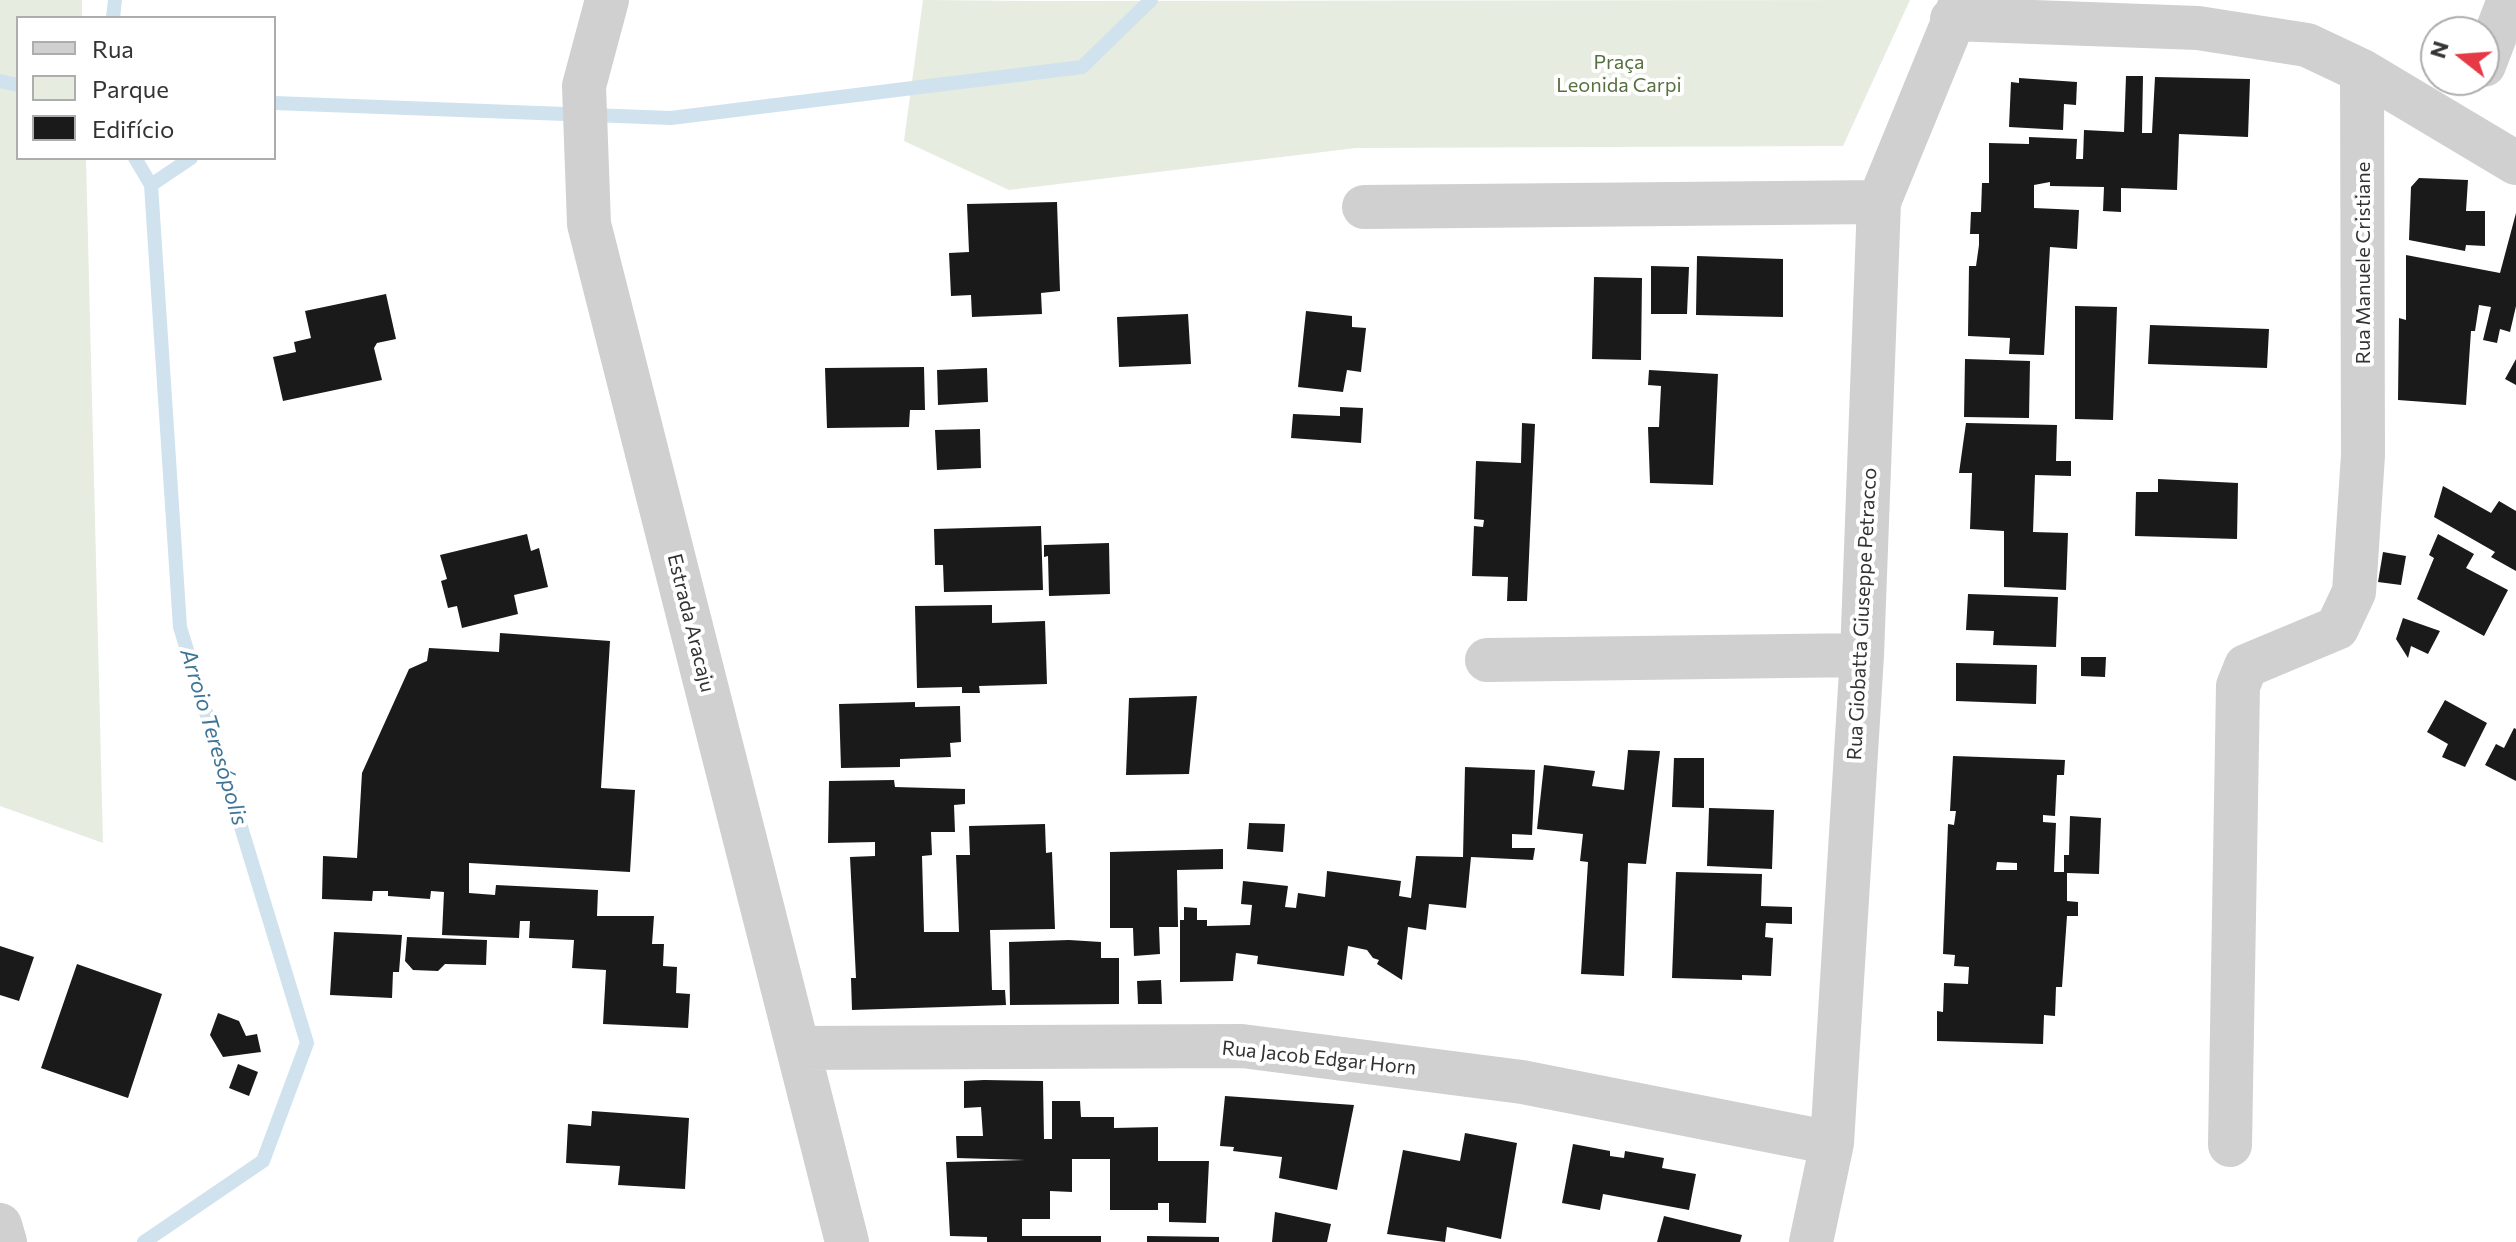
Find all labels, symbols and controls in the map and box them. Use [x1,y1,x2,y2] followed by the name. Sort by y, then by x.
[16,16,276,160] legend
[2420,16,2500,96] north arrow
[92,34,134,63] text: Rua
[2423,38,2454,61] text: N
[1556,50,1682,97] park label: Praça Leonida Carpi
[92,74,169,103] text: Parque
[92,114,174,143] text: Edifício
[2351,162,2375,364] street label: Rua Manuele Cristiane
[1842,467,1882,761] street label: Rua Giobatta Giuseppe Petracco
[662,551,720,695] street label: Estrada Aracaju
[175,646,253,828] water label: Arroio Teresópolis
[1221,1036,1417,1080] street label: Rua Jacob Edgar Horn

